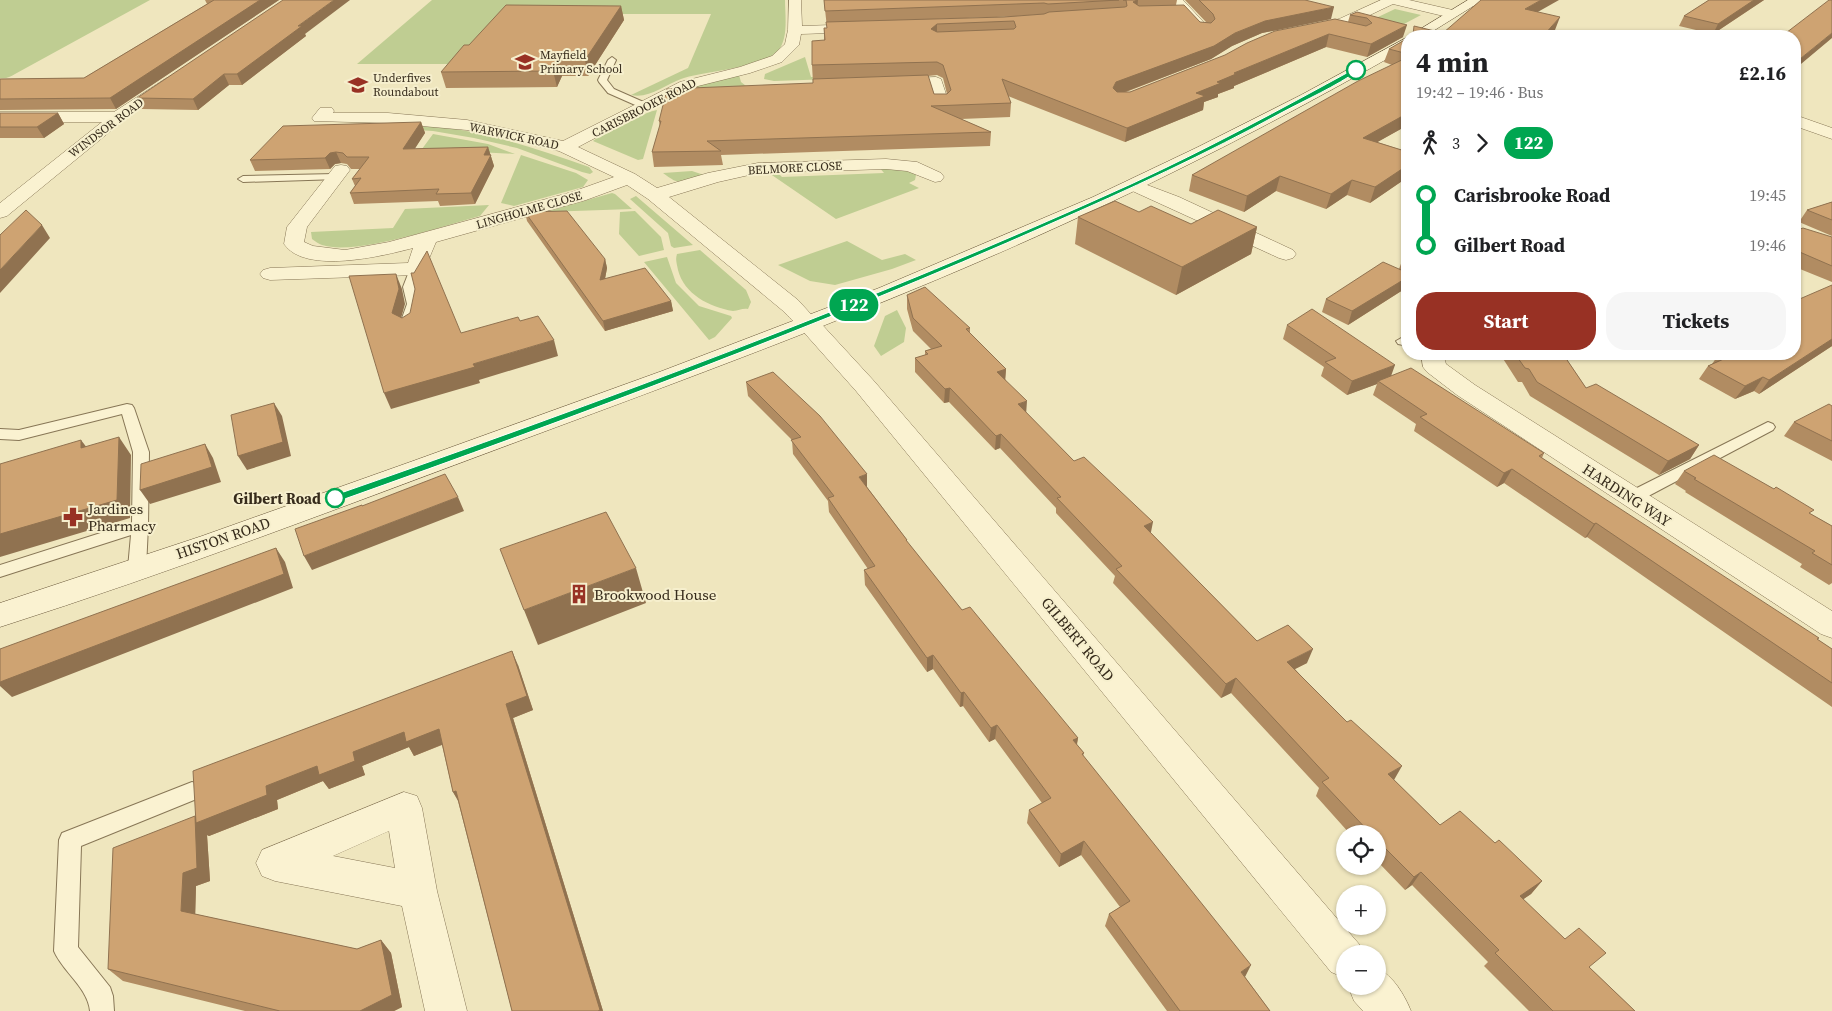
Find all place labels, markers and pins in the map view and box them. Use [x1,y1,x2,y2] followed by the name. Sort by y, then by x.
[540,47,623,77] place label: Mayfield Primary School
[514,51,536,73] school or university icon: Mayfield Primary School
[1346,60,1366,80] unlabelled marker
[373,70,439,100] place label: Underfives Roundabout
[347,74,369,96] school or university icon: Underfives Roundabout
[233,488,321,509] place label: Gilbert Road
[325,488,345,508] marker: Gilbert Road
[87,498,156,536] place label: Jardines Pharmacy
[62,506,84,528] pharmacy icon: Jardines Pharmacy
[568,583,590,605] building icon: Brookwood House
[594,584,717,605] place label: Brookwood House

